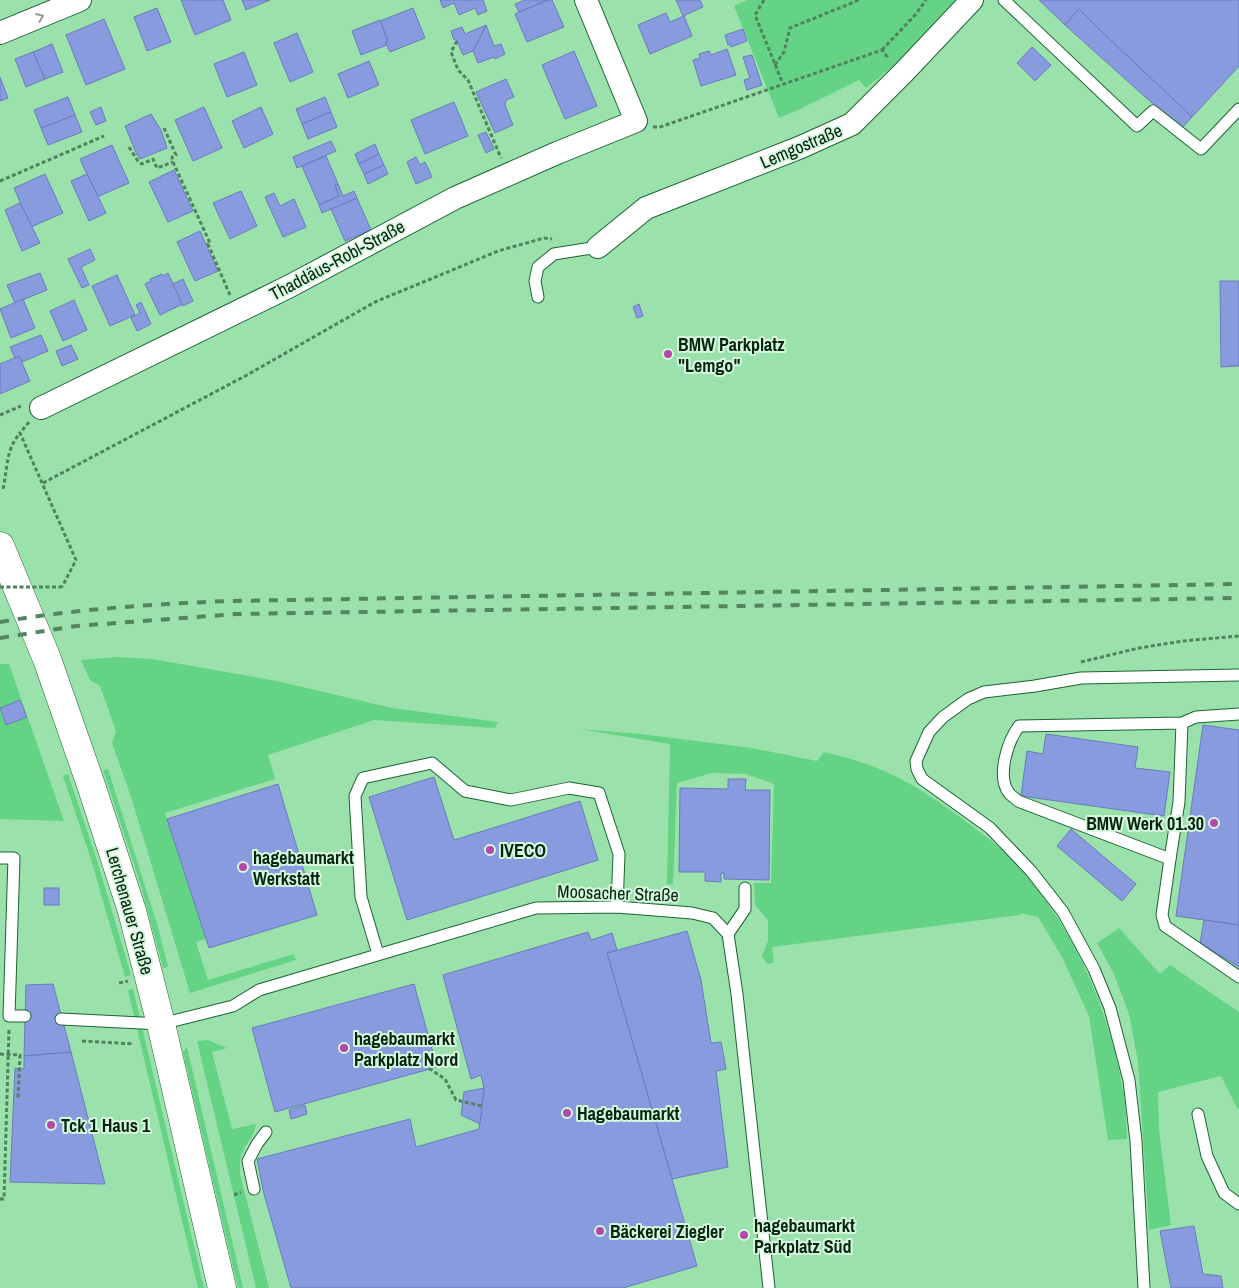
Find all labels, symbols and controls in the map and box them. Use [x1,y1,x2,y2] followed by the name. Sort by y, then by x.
[35,12,44,23] one-way arrow
[756,118,846,174] street label: Lemgostraße
[265,214,409,306] street label: Thaddäus-Robl-Straße
[678,332,785,378] place label: BMW Parkplatz "Lemgo"
[662,348,674,360] marker: BMW Parkplatz "Lemgo"
[1086,811,1204,836] place label: BMW Werk 01.30
[1208,817,1220,829] marker: BMW Werk 01.30
[500,838,546,863] place label: IVECO
[100,844,160,978] street label: Lerchenauer Straße
[484,844,496,856] marker: IVECO
[253,845,354,891] place label: hagebaumarkt Werkstatt
[237,861,249,873] marker: hagebaumarkt Werkstatt
[557,878,679,908] street label: Moosacher Straße
[354,1026,458,1072] place label: hagebaumarkt Parkplatz Nord
[338,1042,350,1054] marker: hagebaumarkt Parkplatz Nord
[577,1101,680,1126] place label: Hagebaumarkt
[561,1107,573,1119] marker: Hagebaumarkt
[61,1113,151,1138] place label: Tck 1 Haus 1
[45,1119,57,1131] marker: Tck 1 Haus 1
[754,1213,855,1259] place label: hagebaumarkt Parkplatz Süd
[610,1219,724,1244] place label: Bäckerei Ziegler
[594,1225,606,1237] marker: Bäckerei Ziegler
[738,1229,750,1241] marker: hagebaumarkt Parkplatz Süd

